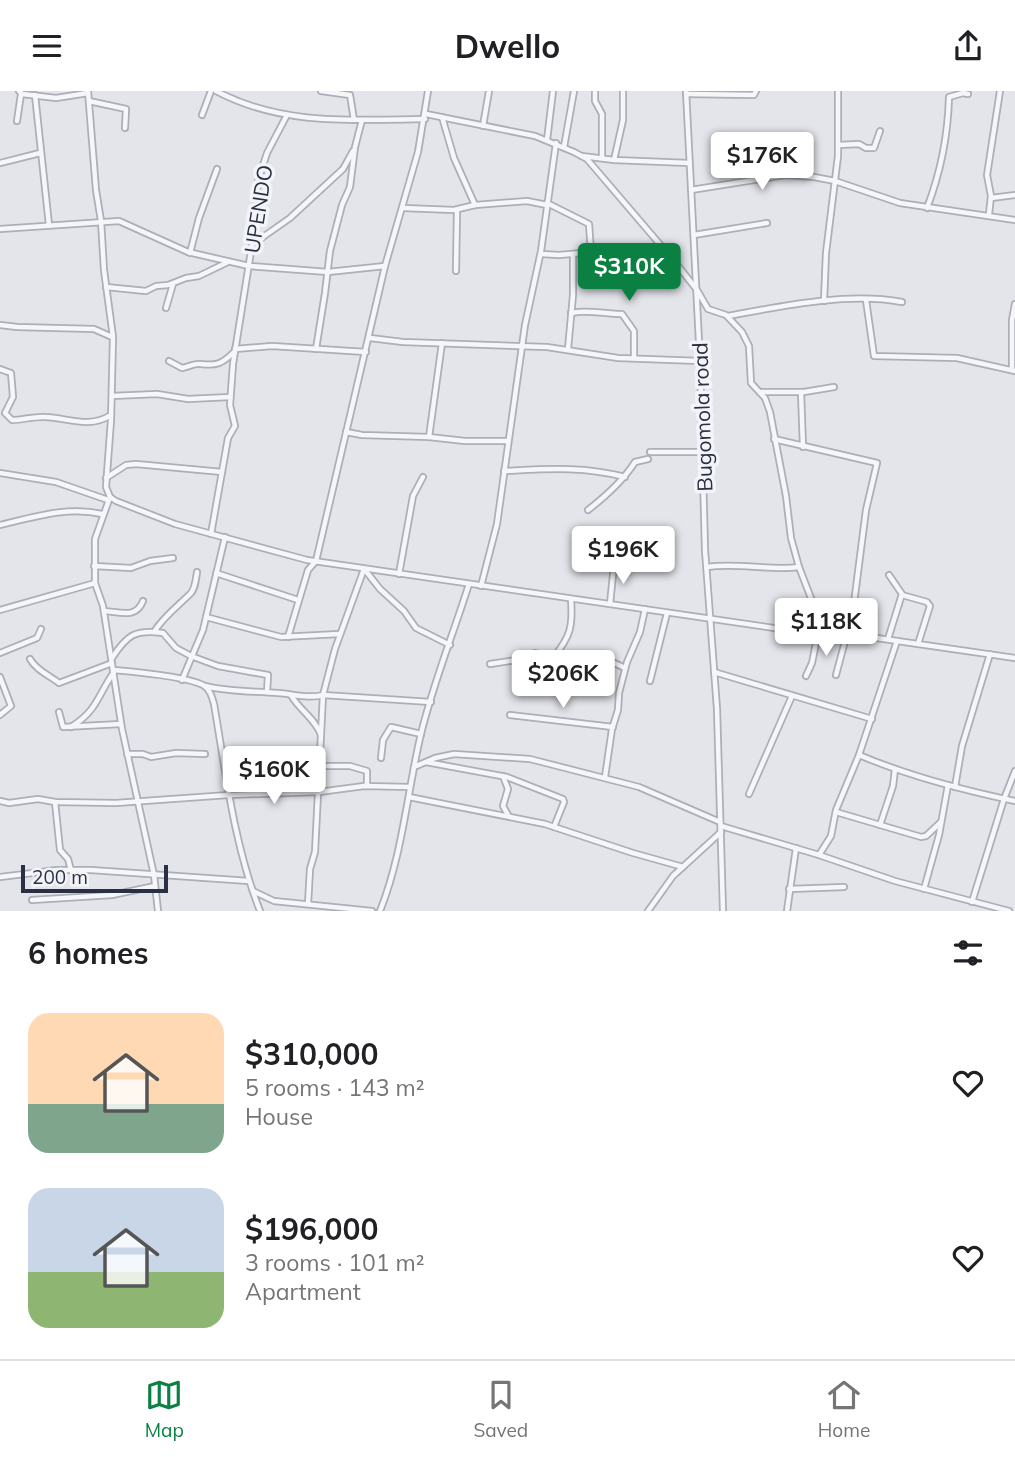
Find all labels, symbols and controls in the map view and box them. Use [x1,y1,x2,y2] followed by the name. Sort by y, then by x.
[455,26,560,66] text: Dwello
[28,27,66,65] icon: menu
[949,27,987,65] icon: share
[713,133,811,192] pin: $176K
[727,140,797,169] text: $176K
[238,163,278,255] street label: UPENDO
[580,243,678,303] pin: $310K
[594,251,664,280] text: $310K
[686,342,718,492] street label: Bugomola road
[574,526,672,586] pin: $196K
[588,534,658,563] text: $196K
[777,599,875,658] pin: $118K
[791,606,861,635] text: $118K
[514,651,612,710] pin: $206K
[528,658,598,687] text: $206K
[225,747,323,806] pin: $160K
[239,754,309,783] text: $160K
[21,862,168,894] scale bar
[32,865,88,889] text: 200 m
[28,934,149,972] text: 6 homes
[949,934,987,972] icon: filters
[245,1035,378,1073] text: $310,000
[84,1041,168,1125] icon: home
[949,1064,987,1102] icon: heart
[245,1073,425,1102] text: 5 rooms · 143 m²
[245,1102,313,1131] text: House
[245,1210,378,1248] text: $196,000
[84,1216,168,1300] icon: home
[949,1239,987,1277] icon: heart
[245,1248,425,1277] text: 3 rooms · 101 m²
[245,1277,361,1306] text: Apartment
[145,1376,184,1442] tab: Map
[473,1376,528,1442] tab: Saved
[818,1376,870,1442] tab: Home

